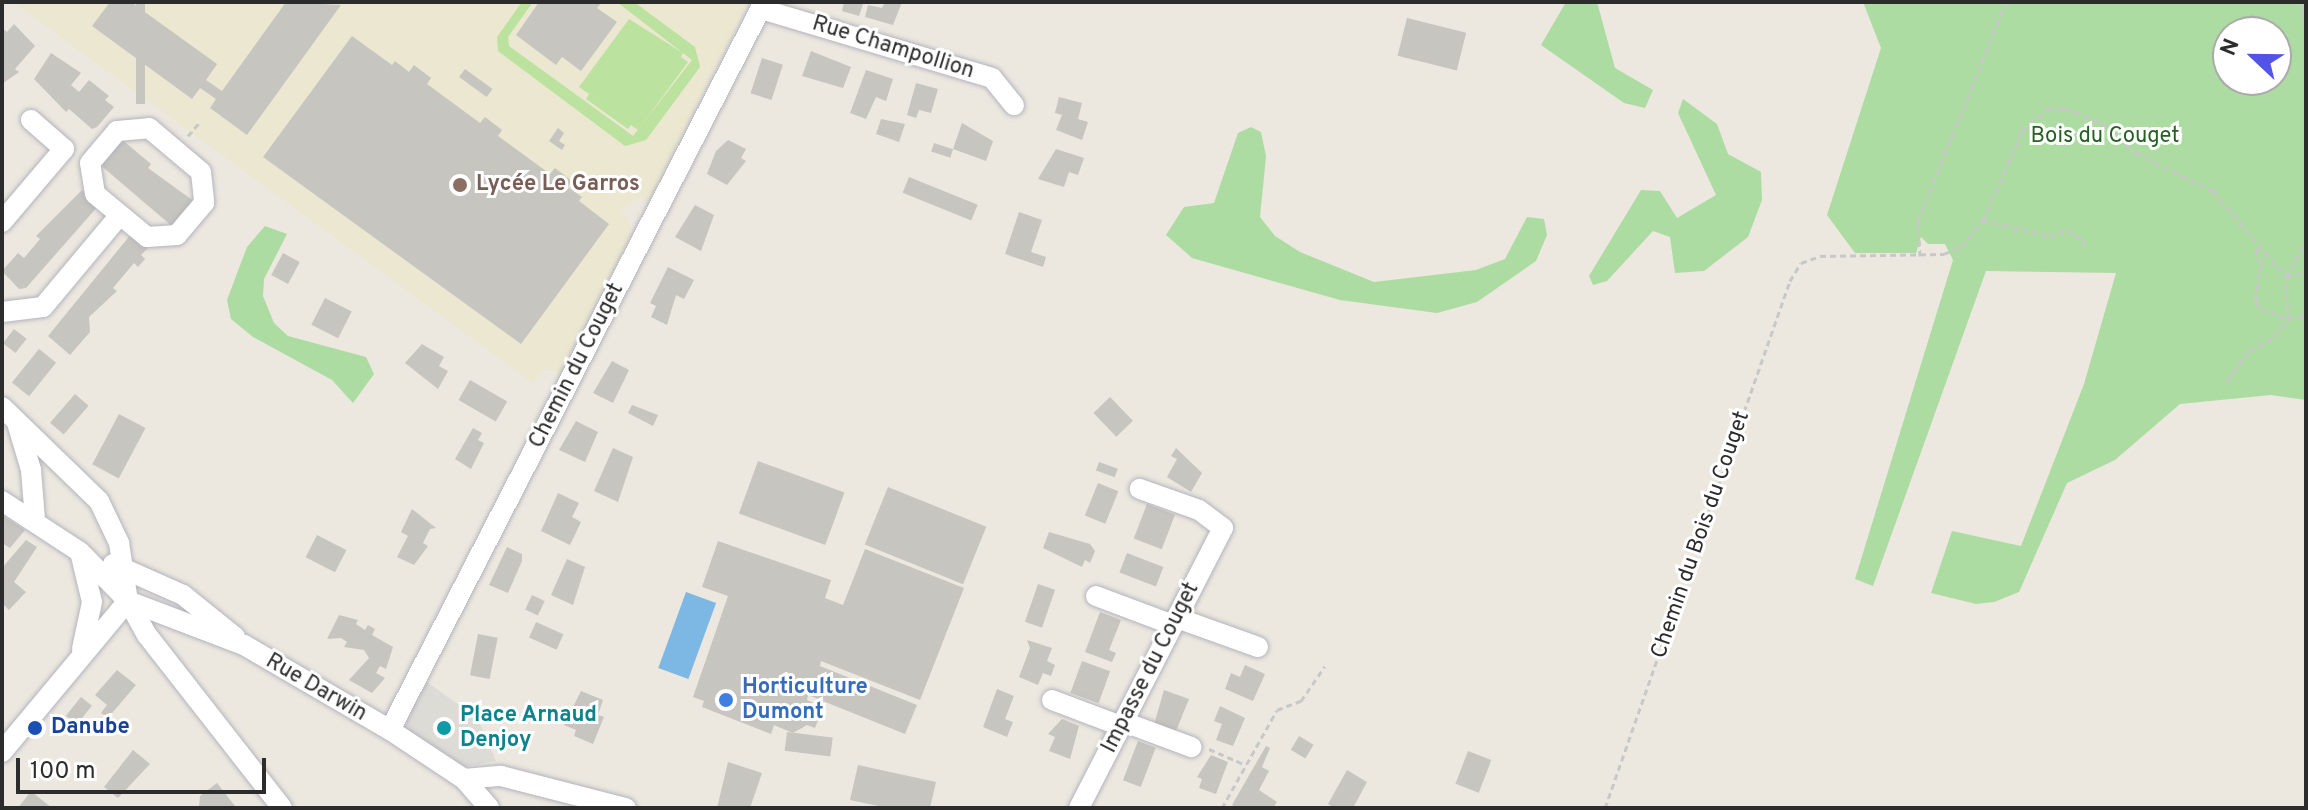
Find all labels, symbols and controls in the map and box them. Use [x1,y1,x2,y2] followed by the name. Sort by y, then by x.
[809,11,977,85] street label: Rue Champollion
[2212,16,2292,96] north arrow
[2216,35,2247,60] text: N
[2030,124,2180,150] park label: Bois du Couget
[476,172,640,198] place label: Lycée Le Garros
[451,176,469,194] marker: Lycée Le Garros
[524,279,630,453] street label: Chemin du Couget
[1646,408,1756,662] street label: Chemin du Bois du Couget
[1097,578,1205,758] street label: Impasse du Couget
[261,648,371,728] street label: Rue Darwin
[742,674,868,726] place label: Horticulture Dumont
[717,691,735,709] marker: Horticulture Dumont
[460,702,598,754] place label: Place Arnaud Denjoy
[51,715,130,741] place label: Danube
[26,719,44,737] marker: Danube
[435,719,453,737] marker: Place Arnaud Denjoy
[20,742,270,792] scale bar
[30,757,96,787] text: 100 m

